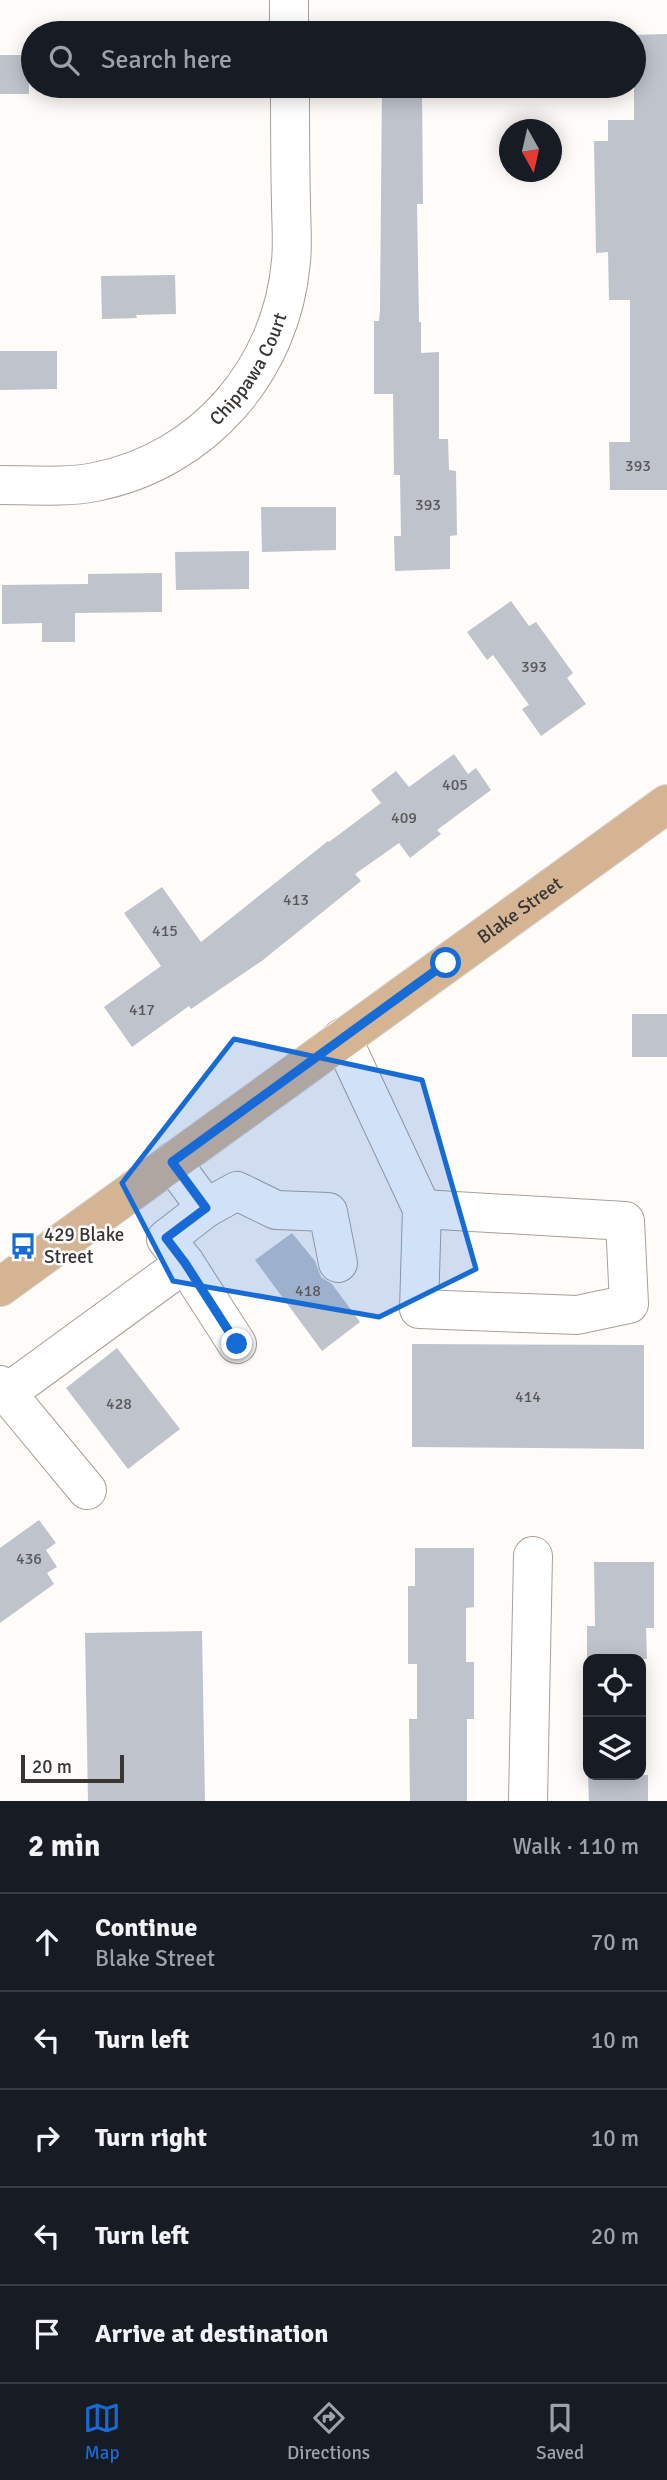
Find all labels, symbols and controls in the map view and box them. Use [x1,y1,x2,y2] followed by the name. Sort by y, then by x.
[21,21,646,98] search box
[45,41,83,79] icon: search
[101,44,232,76] text: Search here
[499,119,562,182] north arrow
[205,309,292,431] street label: Chippawa Court
[625,456,651,476] house number: 393
[415,495,441,515] house number: 393
[521,657,547,677] house number: 393
[442,775,468,795] house number: 405
[391,808,417,828] house number: 409
[473,871,567,949] street label: Blake Street
[283,890,309,910] house number: 413
[152,921,178,941] house number: 415
[430,947,461,978] route start
[129,1000,155,1020] house number: 417
[44,1223,124,1269] place label: 429 Blake Street
[8,1231,38,1261] bus stop icon: 429 Blake Street
[295,1281,321,1301] house number: 418
[221,1328,252,1359] route end
[515,1387,541,1407] house number: 414
[106,1394,132,1414] house number: 428
[16,1549,42,1569] house number: 436
[583,1654,646,1780] map controls
[583,1654,646,1717] button: locate
[583,1717,646,1780] button: layers
[21,1752,124,1784] scale bar
[32,1755,72,1779] text: 20 m
[28,1828,100,1865] text: 2 min
[513,1832,639,1861] text: Walk · 110 m
[95,1912,197,1944] text: Continue
[28,1923,66,1961] icon: ahead
[591,1928,639,1957] text: 70 m
[95,1944,215,1973] text: Blake Street
[28,2021,66,2059] icon: left
[95,2024,189,2056] text: Turn left
[591,2026,639,2055] text: 10 m
[28,2119,66,2157] icon: right
[95,2122,207,2154] text: Turn right
[591,2124,639,2153] text: 10 m
[28,2217,66,2255] icon: left
[95,2220,189,2252] text: Turn left
[591,2222,639,2251] text: 20 m
[28,2315,66,2353] icon: arrive
[95,2318,328,2350] text: Arrive at destination
[83,2399,121,2465] tab: Map
[287,2399,370,2465] tab: Directions
[536,2399,584,2465] tab: Saved

